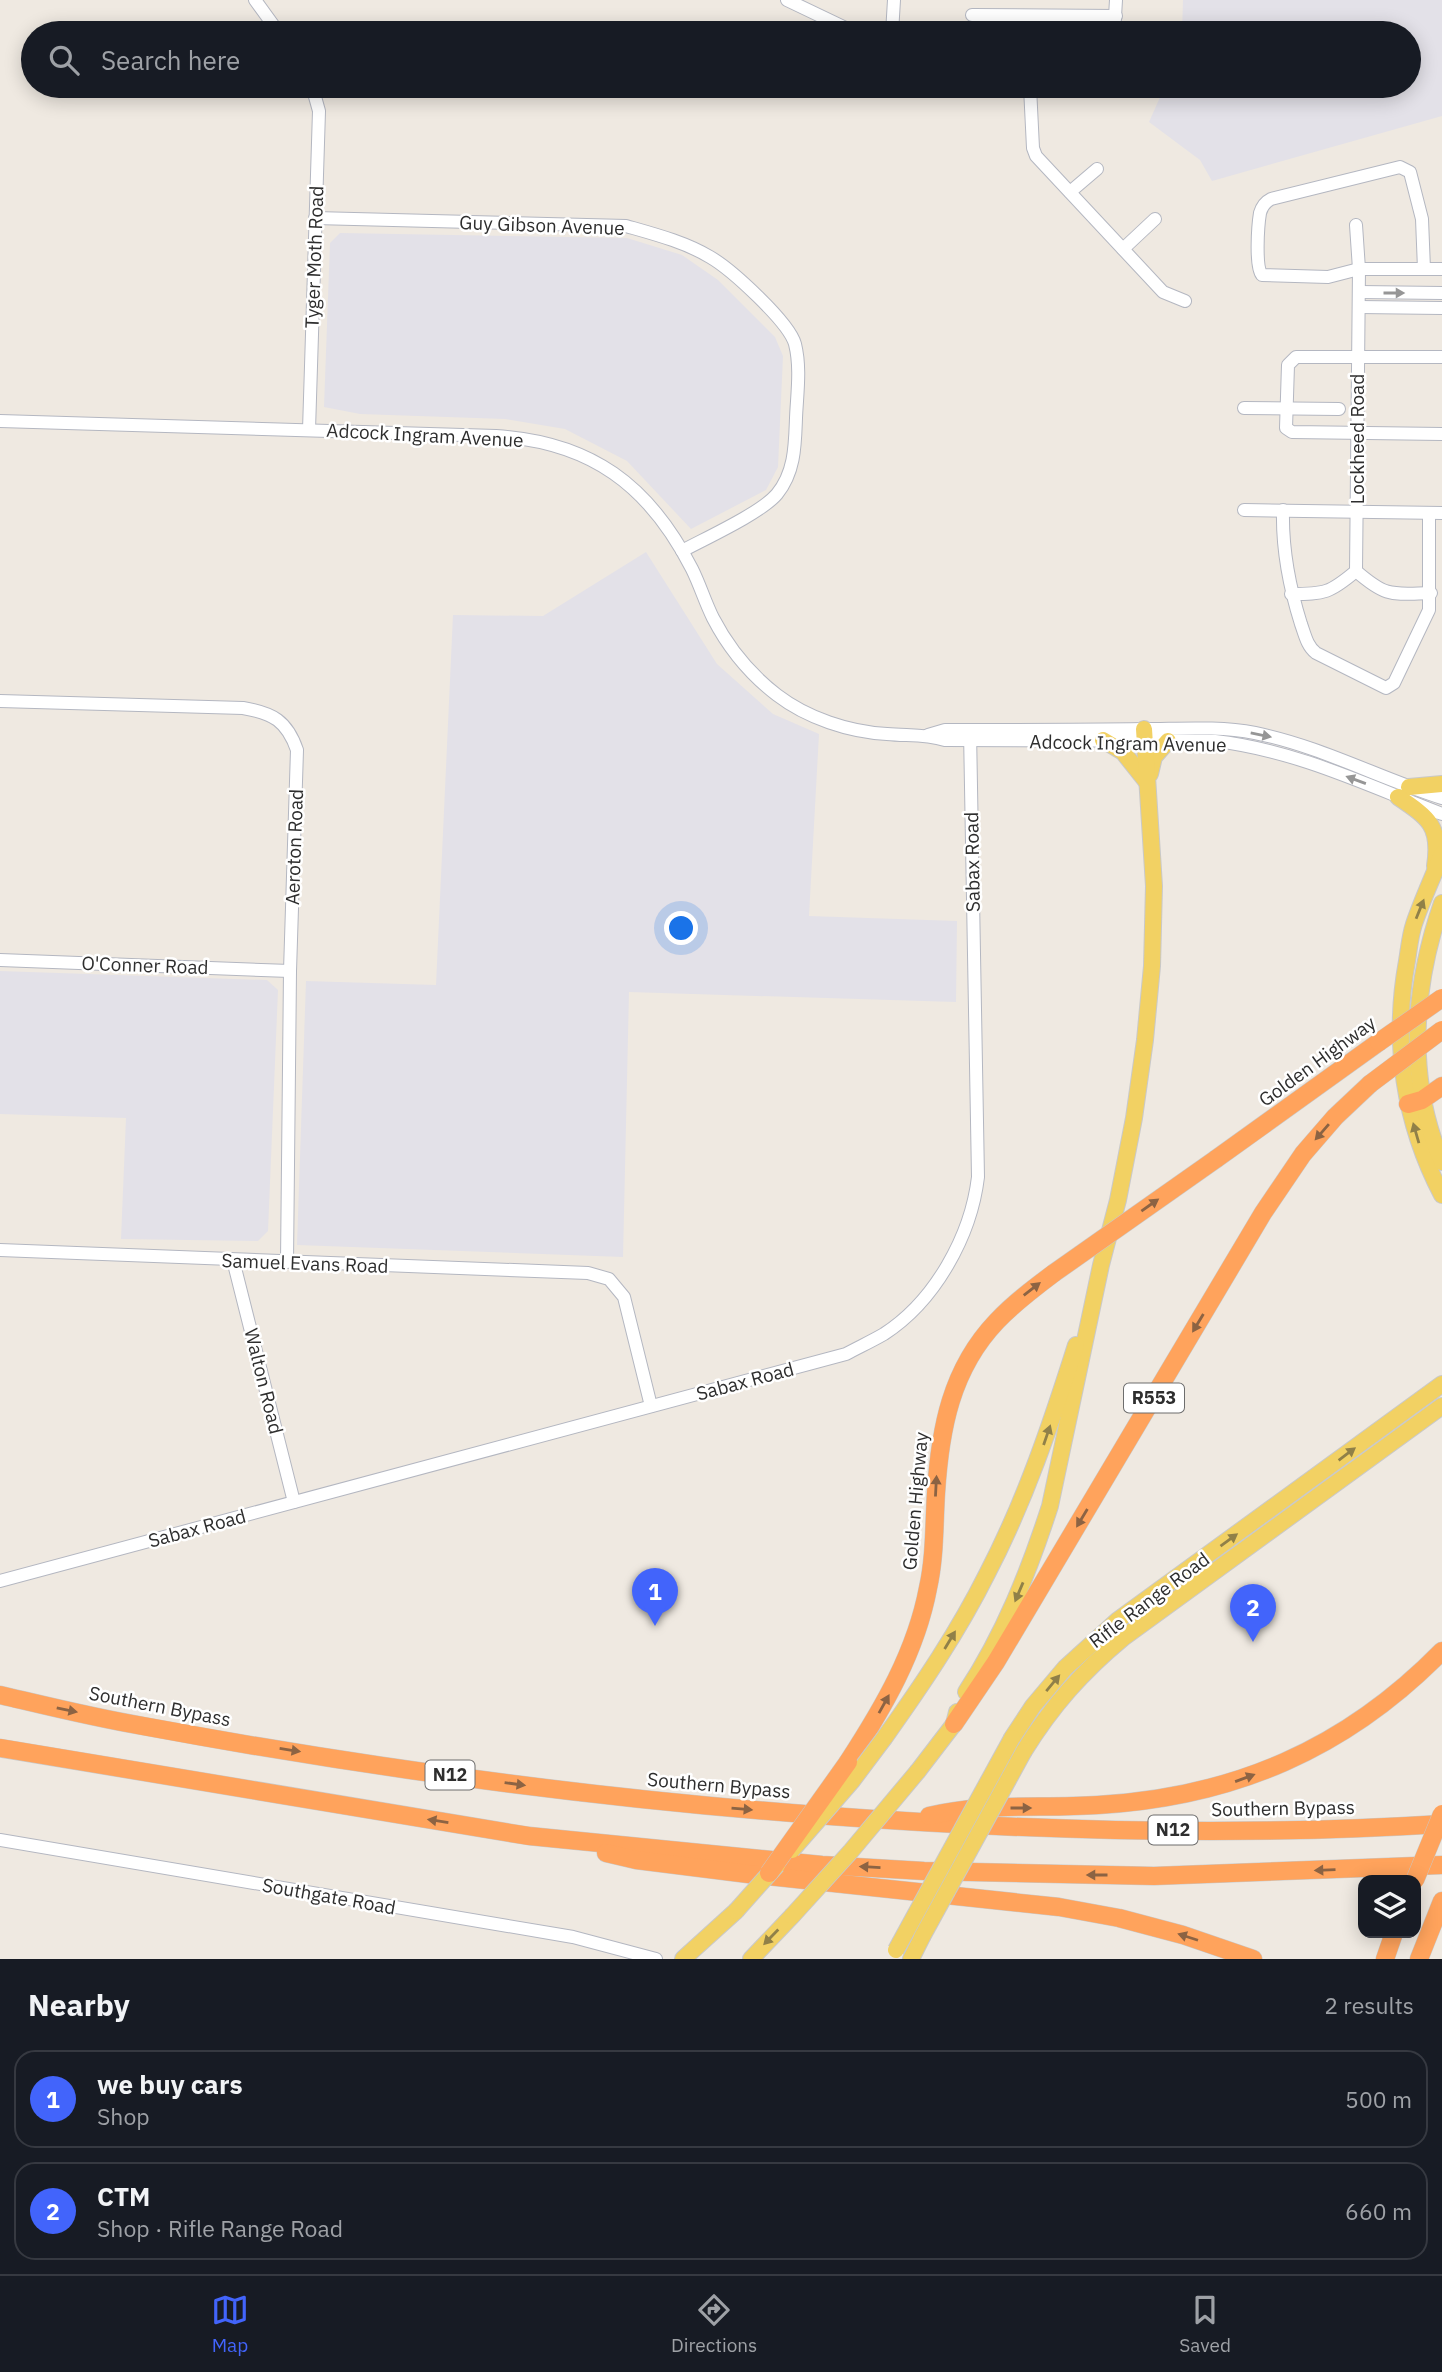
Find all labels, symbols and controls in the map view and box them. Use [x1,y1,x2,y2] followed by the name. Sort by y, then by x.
[21,21,1421,98] search box
[45,41,83,79] icon: search
[101,43,240,77] text: Search here
[300,185,328,329] street label: Tyger Moth Road
[459,210,625,240] street label: Guy Gibson Avenue
[1383,287,1405,299] one-way arrow
[1345,374,1369,504] street label: Lockheed Road
[326,418,524,452] street label: Adcock Ingram Avenue
[1029,729,1227,757] street label: Adcock Ingram Avenue
[1250,729,1272,740] one-way arrow
[1345,774,1366,785] one-way arrow
[280,788,308,906] street label: Aeroton Road
[959,812,985,912] street label: Sabax Road
[1415,898,1426,919] one-way arrow
[664,911,698,945] your location
[81,951,209,979] street label: O'Conner Road
[1254,1010,1381,1111] street label: Golden Highway
[1410,1122,1420,1143] one-way arrow
[1315,1124,1330,1141] one-way arrow
[1140,1199,1159,1212] one-way arrow
[221,1248,389,1278] street label: Samuel Evans Road
[1023,1282,1041,1297] one-way arrow
[1192,1313,1205,1332] one-way arrow
[239,1326,289,1436] street label: Walton Road
[694,1356,796,1406] street label: Sabax Road
[1124,1384,1184,1413] road number: R553
[1042,1424,1053,1445] one-way arrow
[897,1430,933,1571] street label: Golden Highway
[1338,1448,1356,1462] one-way arrow
[931,1474,942,1496] one-way arrow
[146,1503,248,1553] street label: Sabax Road
[1076,1509,1089,1528] one-way arrow
[1220,1533,1238,1547] one-way arrow
[1084,1547,1214,1653] street label: Rifle Range Road
[632,1568,678,1626] pin: 1
[1013,1582,1025,1602] one-way arrow
[1230,1584,1276,1642] pin: 2
[944,1631,957,1650] one-way arrow
[1045,1674,1060,1691] one-way arrow
[87,1680,233,1732] street label: Southern Bypass
[878,1694,890,1714] one-way arrow
[56,1705,78,1716] one-way arrow
[280,1745,302,1756] one-way arrow
[426,1760,475,1790] road number: N12
[646,1767,792,1803] street label: Southern Bypass
[1235,1772,1256,1783] one-way arrow
[505,1779,527,1790] one-way arrow
[1211,1795,1355,1821] street label: Southern Bypass
[1010,1802,1032,1814] one-way arrow
[731,1804,753,1815] one-way arrow
[427,1815,449,1826] one-way arrow
[1148,1816,1198,1844] road number: N12
[859,1862,881,1873] one-way arrow
[1314,1865,1336,1876] one-way arrow
[1086,1869,1108,1881] one-way arrow
[260,1872,398,1920] street label: Southgate Road
[1358,1875,1421,1938] map controls
[1358,1875,1421,1938] button: layers
[763,1929,780,1946] one-way arrow
[1178,1932,1199,1942] one-way arrow
[28,1985,130,2024] text: Nearby
[1324,1990,1414,2020] text: 2 results
[97,2067,243,2101] text: we buy cars
[46,2084,60,2114] text: 1
[1345,2084,1412,2114] text: 500 m
[97,2101,150,2131] text: Shop
[97,2179,150,2213] text: CTM
[46,2196,60,2226] text: 2
[1345,2196,1412,2226] text: 660 m
[97,2213,343,2243] text: Shop · Rifle Range Road
[211,2291,249,2357] tab: Map
[671,2291,757,2357] tab: Directions
[1179,2291,1231,2357] tab: Saved

